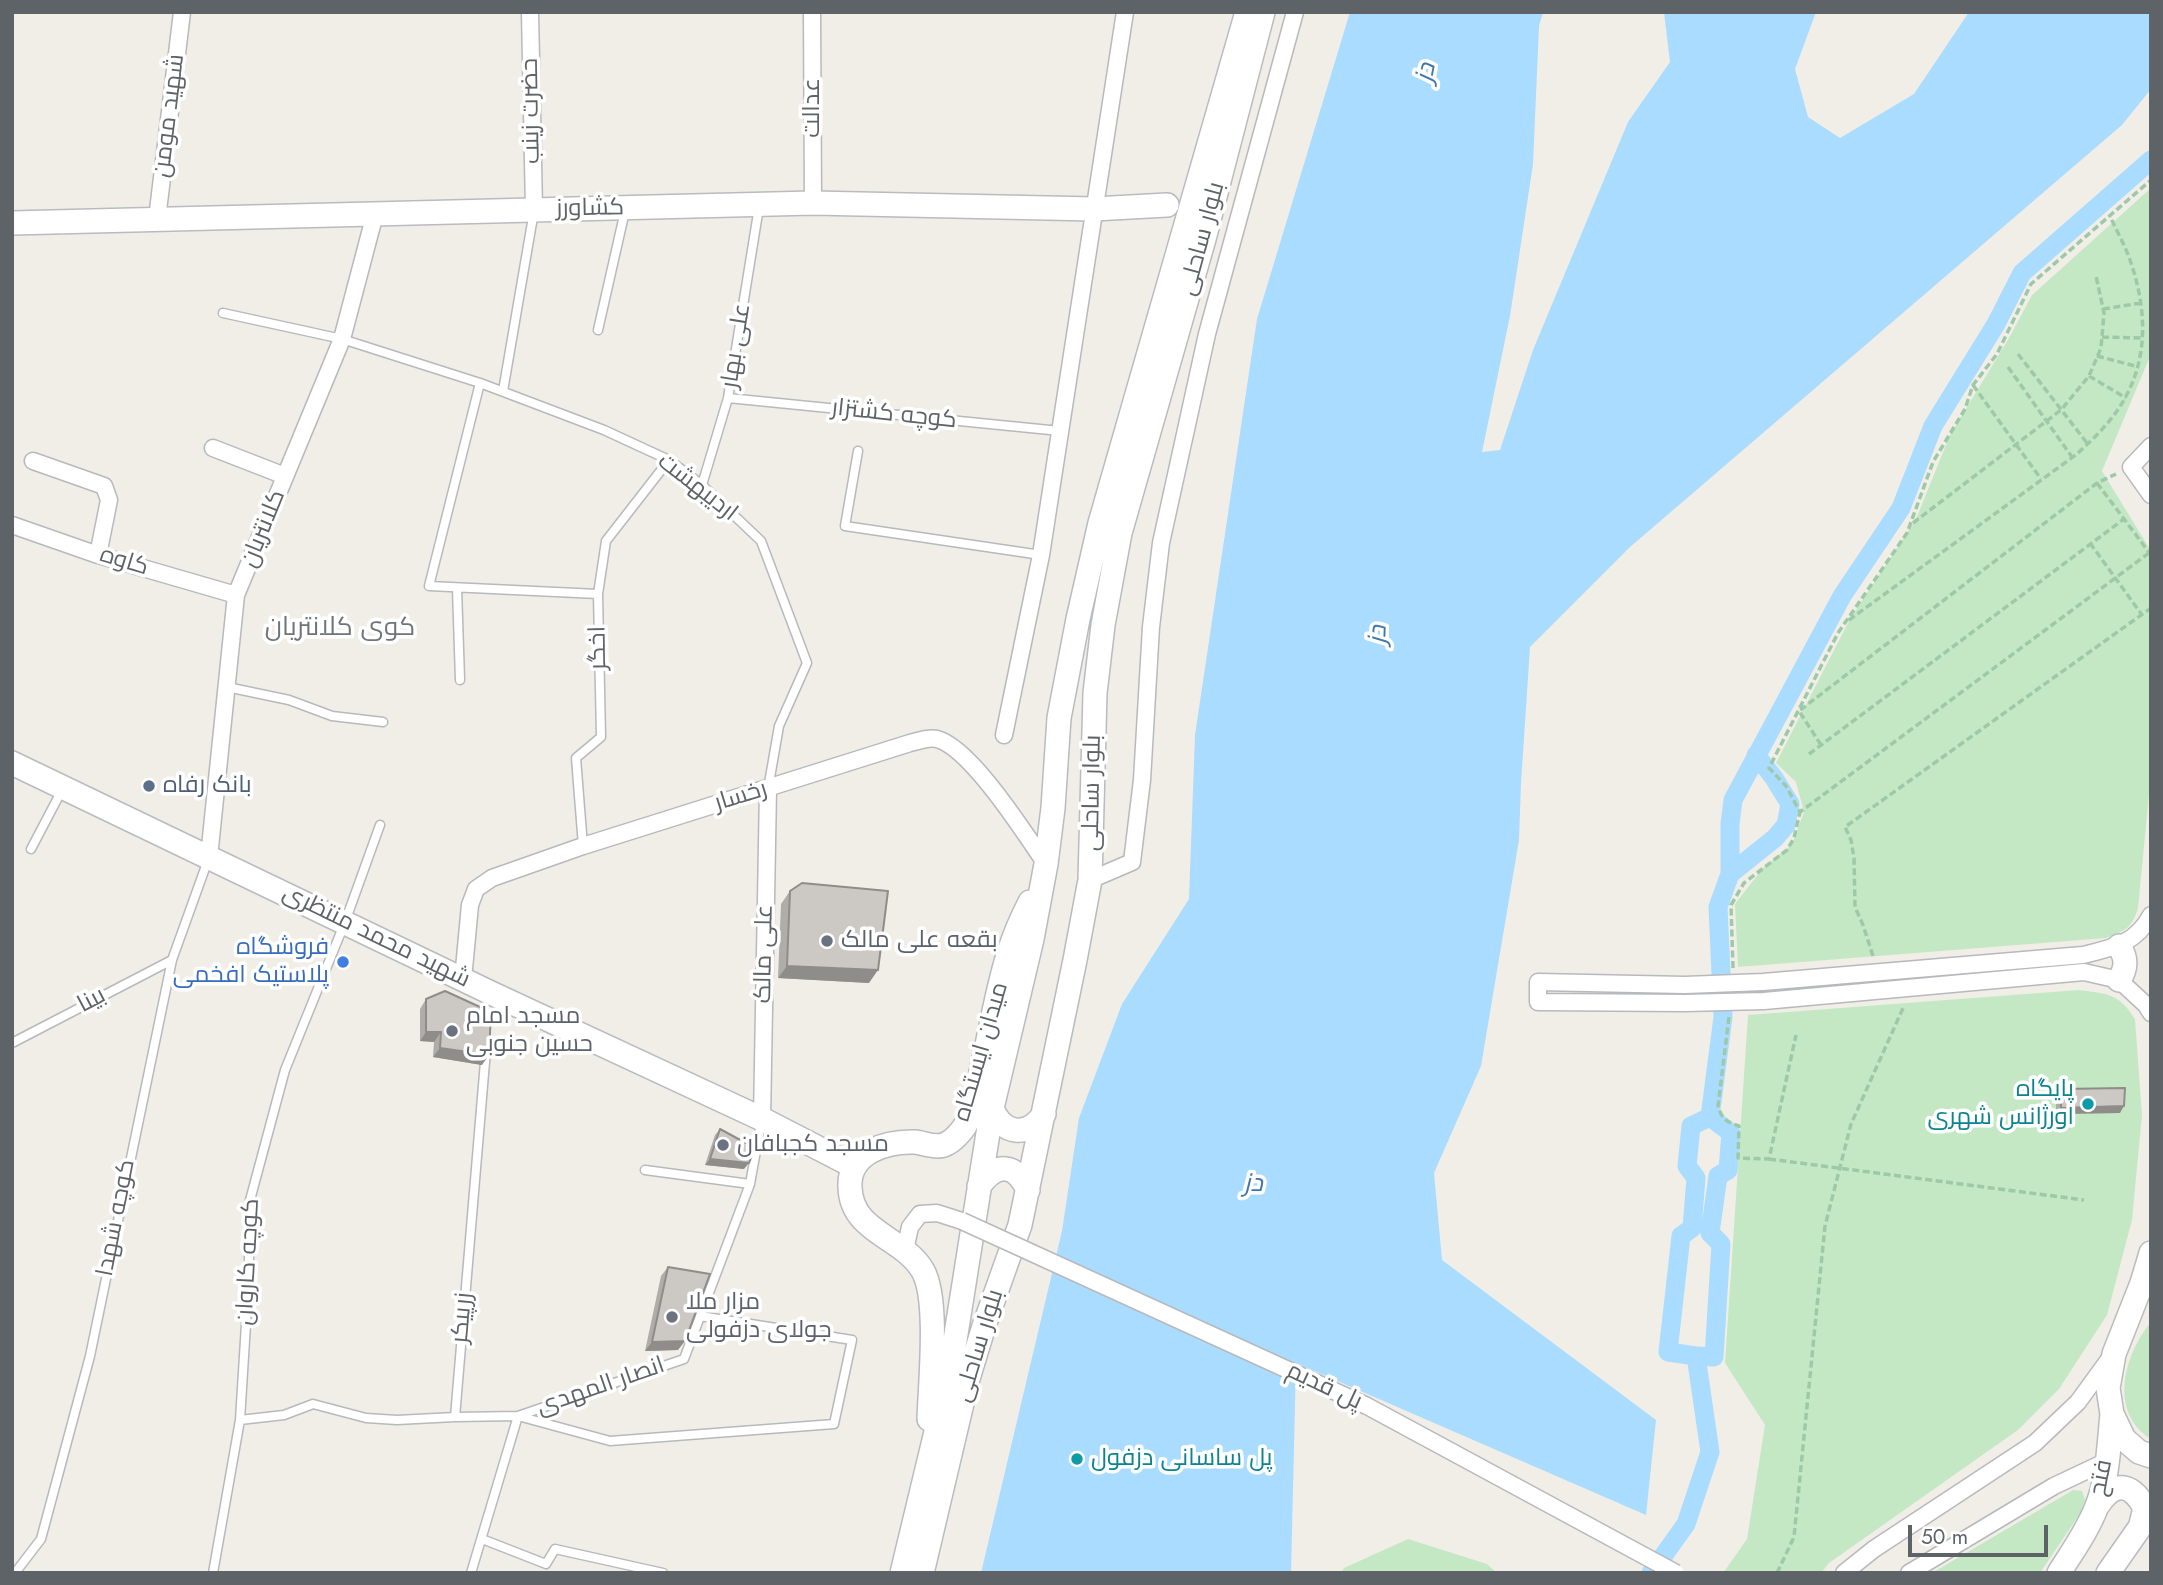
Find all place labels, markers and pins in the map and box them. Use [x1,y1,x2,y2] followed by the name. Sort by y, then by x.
[163,772,252,800] place label: بانک رفاه
[141,778,157,794] marker: بانک رفاه
[841,927,998,955] place label: بقعه علی مالک
[819,933,835,949] marker: بقعه علی مالک
[173,934,329,990] place label: فروشگاه پلاستیک افخمی
[335,954,351,970] marker: فروشگاه پلاستیک افخمی
[466,1003,593,1059] place label: مسجد امام حسین جنوبی
[444,1023,460,1039] marker: مسجد امام حسین جنوبی
[1927,1076,2074,1132] place label: پایگاه اورژانس شهری
[2080,1096,2096,1112] marker: پایگاه اورژانس شهری
[737,1131,889,1159] place label: مسجد کجبافان
[715,1137,731,1153] marker: مسجد کجبافان
[686,1289,832,1345] place label: مزار ملا جولای دزفولی
[664,1309,680,1325] marker: مزار ملا جولای دزفولی
[1091,1445,1272,1473] place label: پل ساسانی دزفول
[1069,1451,1085,1467] marker: پل ساسانی دزفول

